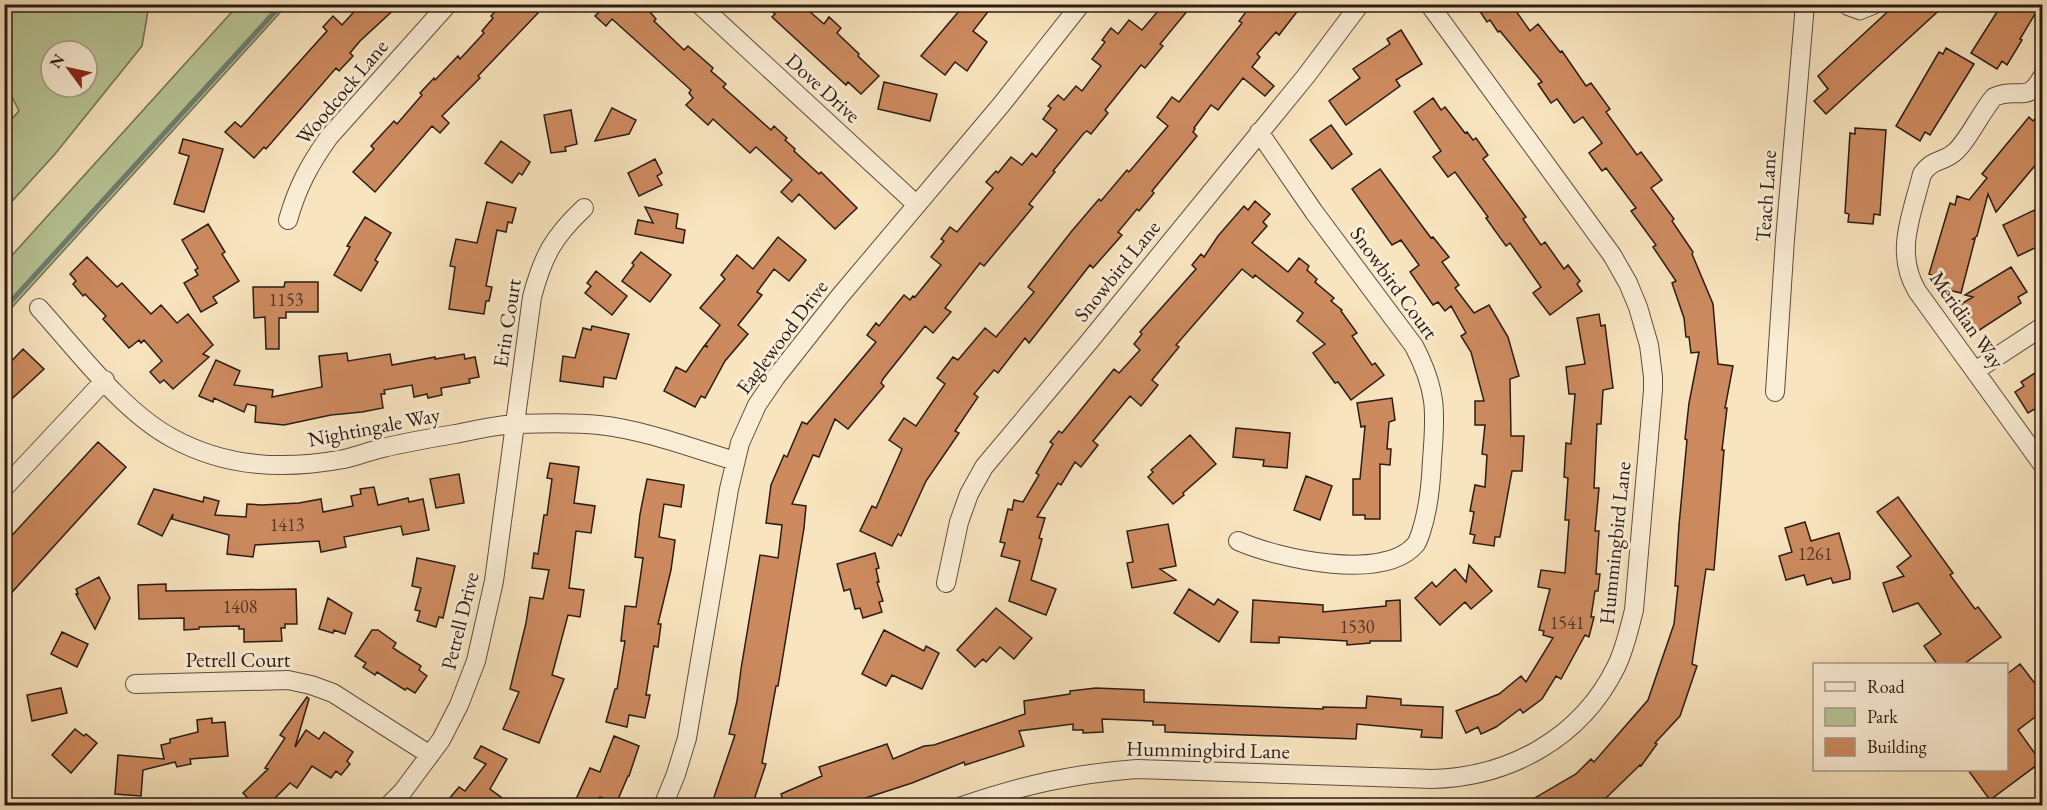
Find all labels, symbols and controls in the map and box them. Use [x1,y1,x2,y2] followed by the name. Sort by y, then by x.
[290,33,394,150] street label: Woodcock Lane
[39,39,99,99] north arrow
[780,47,866,128] street label: Dove Drive
[45,50,69,72] text: N
[1749,149,1782,243] street label: Teach Lane
[1067,214,1166,327] street label: Snowbird Lane
[1344,221,1445,345] street label: Snowbird Court
[1924,266,2011,374] street label: Meridian Way
[730,274,833,399] street label: Eaglewood Drive
[486,276,527,369] street label: Erin Court
[269,288,303,311] house number: 1153
[306,400,443,453] street label: Nightingale Way
[1593,460,1636,626] street label: Hummingbird Lane
[270,513,304,536] house number: 1413
[1798,542,1832,565] house number: 1261
[434,569,485,673] street label: Petrell Drive
[223,595,257,618] house number: 1408
[1550,611,1584,634] house number: 1541
[1340,615,1375,638] house number: 1530
[186,646,291,673] street label: Petrell Court
[1813,663,2008,771] legend
[1867,675,1906,698] text: Road
[1867,705,1898,728] text: Park
[1126,735,1290,764] street label: Hummingbird Lane
[1867,735,1927,758] text: Building

